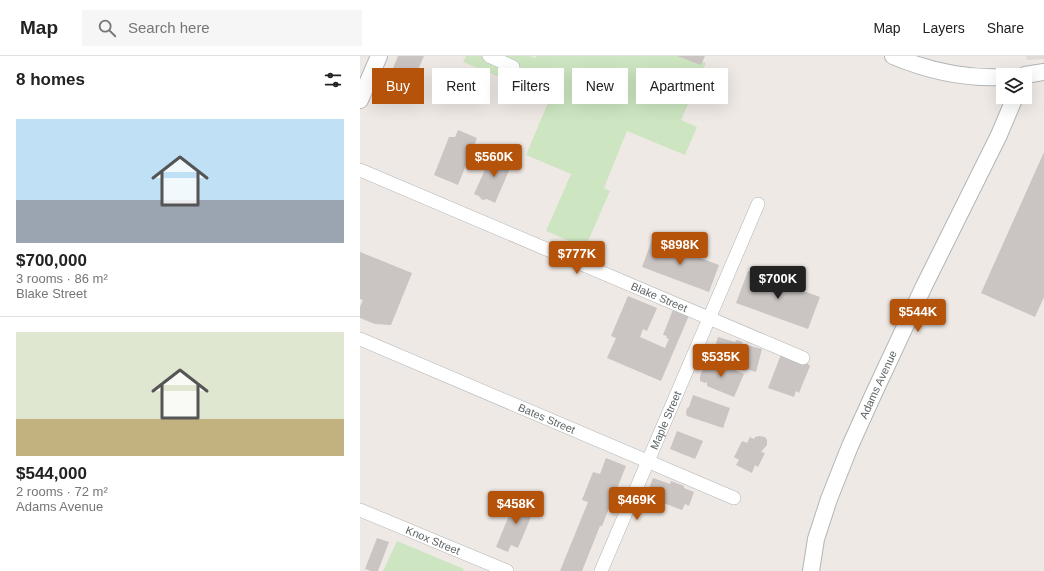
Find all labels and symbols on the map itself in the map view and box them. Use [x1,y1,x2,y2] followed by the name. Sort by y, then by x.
[466,144,522,178] pin: $560K
[652,232,708,266] pin: $898K
[549,241,605,275] pin: $777K
[750,266,806,300] pin: $700K
[629,280,689,314] street label: Blake Street
[890,299,946,333] pin: $544K
[693,344,749,378] pin: $535K
[857,349,899,421] street label: Adams Avenue
[648,389,683,451] street label: Maple Street
[517,401,577,436] street label: Bates Street
[609,487,665,521] pin: $469K
[488,491,544,525] pin: $458K
[404,524,462,557] street label: Knox Street

